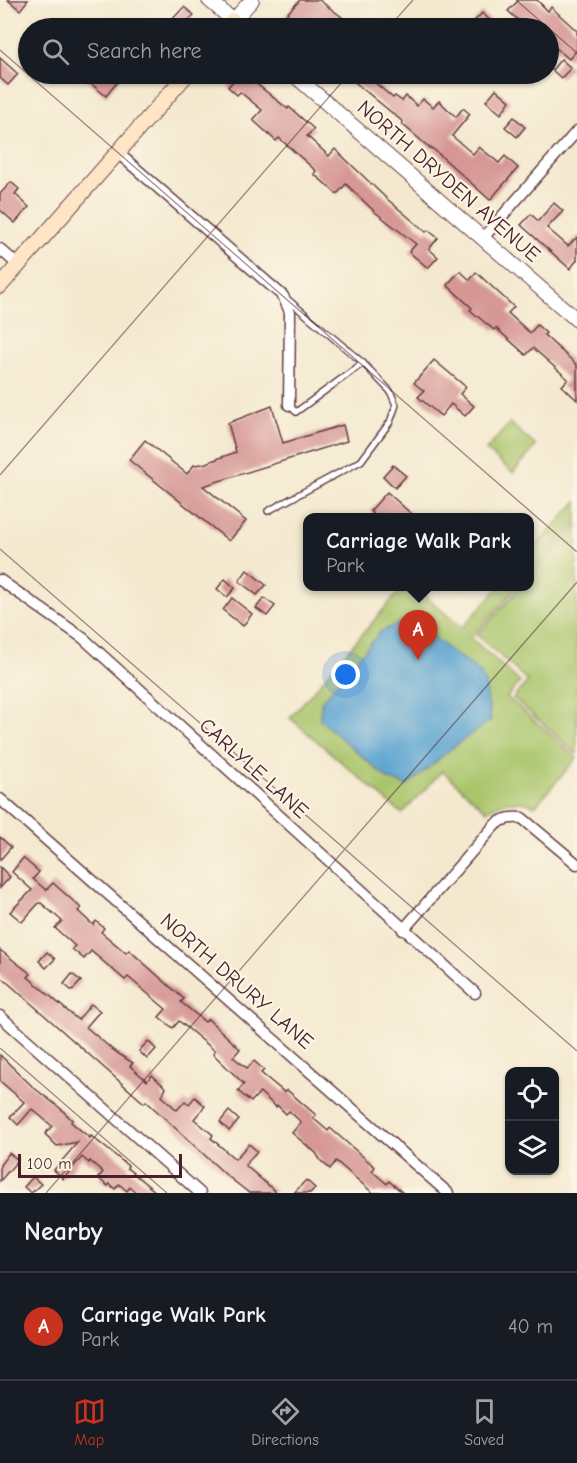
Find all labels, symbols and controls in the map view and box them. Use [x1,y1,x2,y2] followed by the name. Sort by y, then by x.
[18,18,559,84] search box
[39,35,72,68] icon: search
[87,38,202,64] text: Search here
[353,95,545,267] street label: NORTH DRYDEN AVENUE
[303,513,534,591] popup
[326,528,511,554] text: Carriage Walk Park
[326,554,364,577] text: Park
[398,610,438,660] pin: A
[331,660,360,689] your location
[195,713,313,823] street label: CARLYLE LANE
[156,908,318,1054] street label: NORTH DRURY LANE
[505,1067,559,1175] map controls
[505,1067,559,1121] button: locate
[505,1121,559,1175] button: layers
[18,1151,182,1178] scale bar
[27,1155,71,1173] text: 100 m
[24,1217,103,1247] text: Nearby
[81,1302,266,1328] text: Carriage Walk Park
[38,1315,49,1338] text: A
[508,1315,553,1338] text: 40 m
[81,1328,119,1351] text: Park
[73,1395,106,1449] tab: Map
[251,1395,319,1449] tab: Directions
[464,1395,504,1449] tab: Saved

